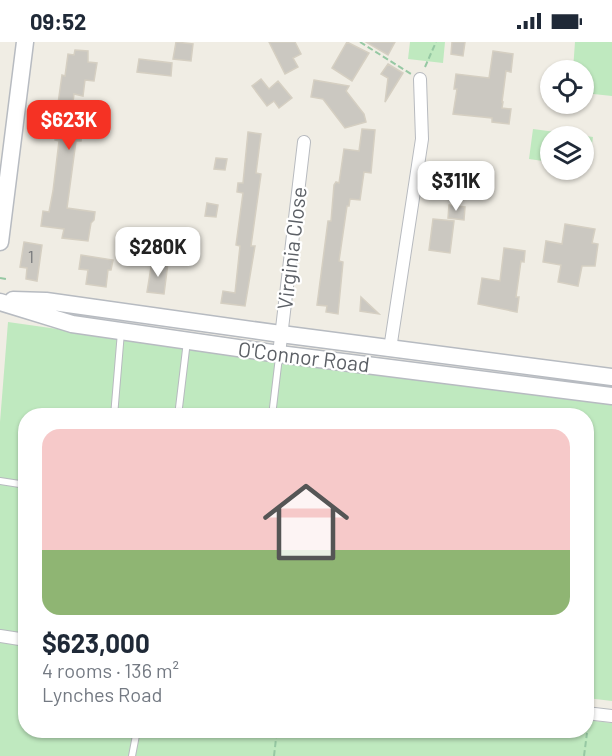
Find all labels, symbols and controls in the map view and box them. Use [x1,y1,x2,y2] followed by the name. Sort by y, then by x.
[30,8,86,34] text: 09:52
[540,60,594,180] map controls
[540,60,594,114] button: locate
[27,100,111,151] pin: $623K
[41,107,97,131] text: $623K
[540,126,594,180] button: layers
[414,161,498,212] pin: $311K
[432,168,481,192] text: $311K
[271,185,311,311] street label: Virginia Close
[116,227,200,278] pin: $280K
[129,234,187,258] text: $280K
[28,245,34,267] house number: 1
[237,336,371,376] street label: O'Connor Road
[252,468,360,576] icon: home
[42,627,150,658] text: $623,000
[42,658,179,682] text: 4 rooms · 136 m²
[42,682,162,706] text: Lynches Road

